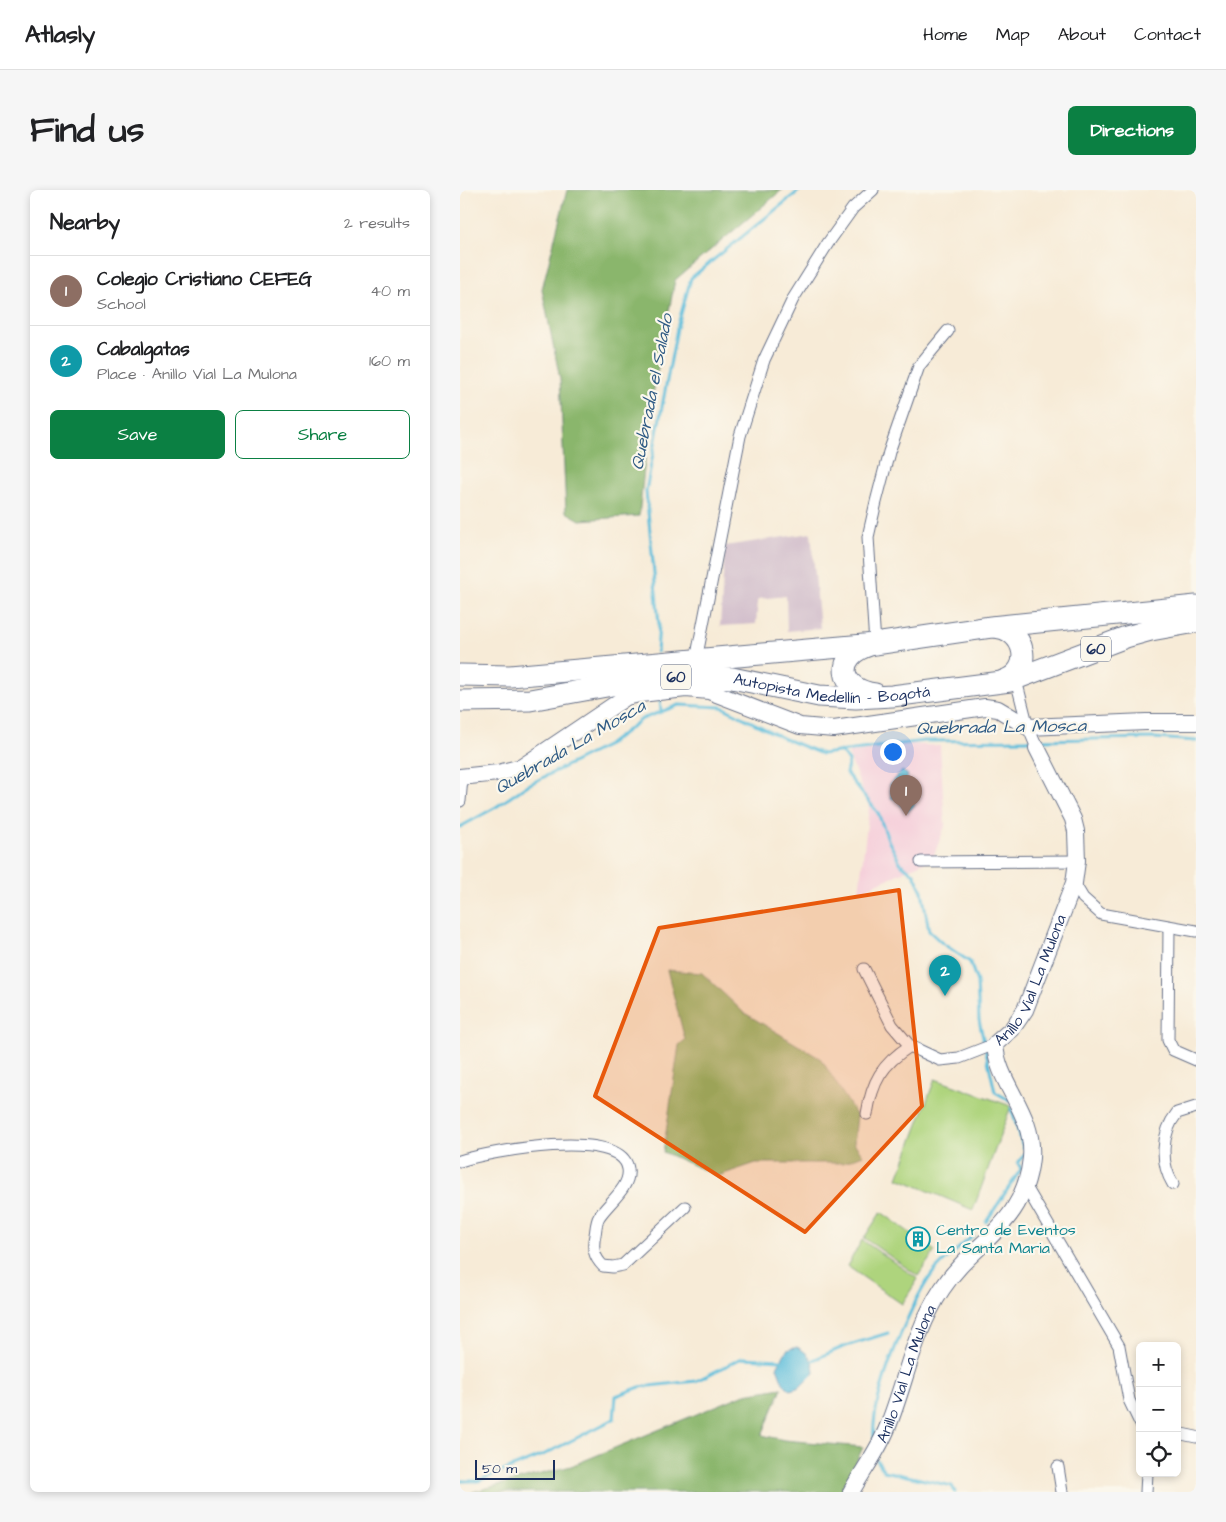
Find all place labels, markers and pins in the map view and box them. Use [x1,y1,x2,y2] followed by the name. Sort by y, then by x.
[890,775,922,816] pin: 1
[929,955,961,996] pin: 2
[936,1219,1076,1259] place label: Centro de Eventos La Santa Maria
[905,1226,931,1252] building icon: Centro de Eventos La Santa Maria

